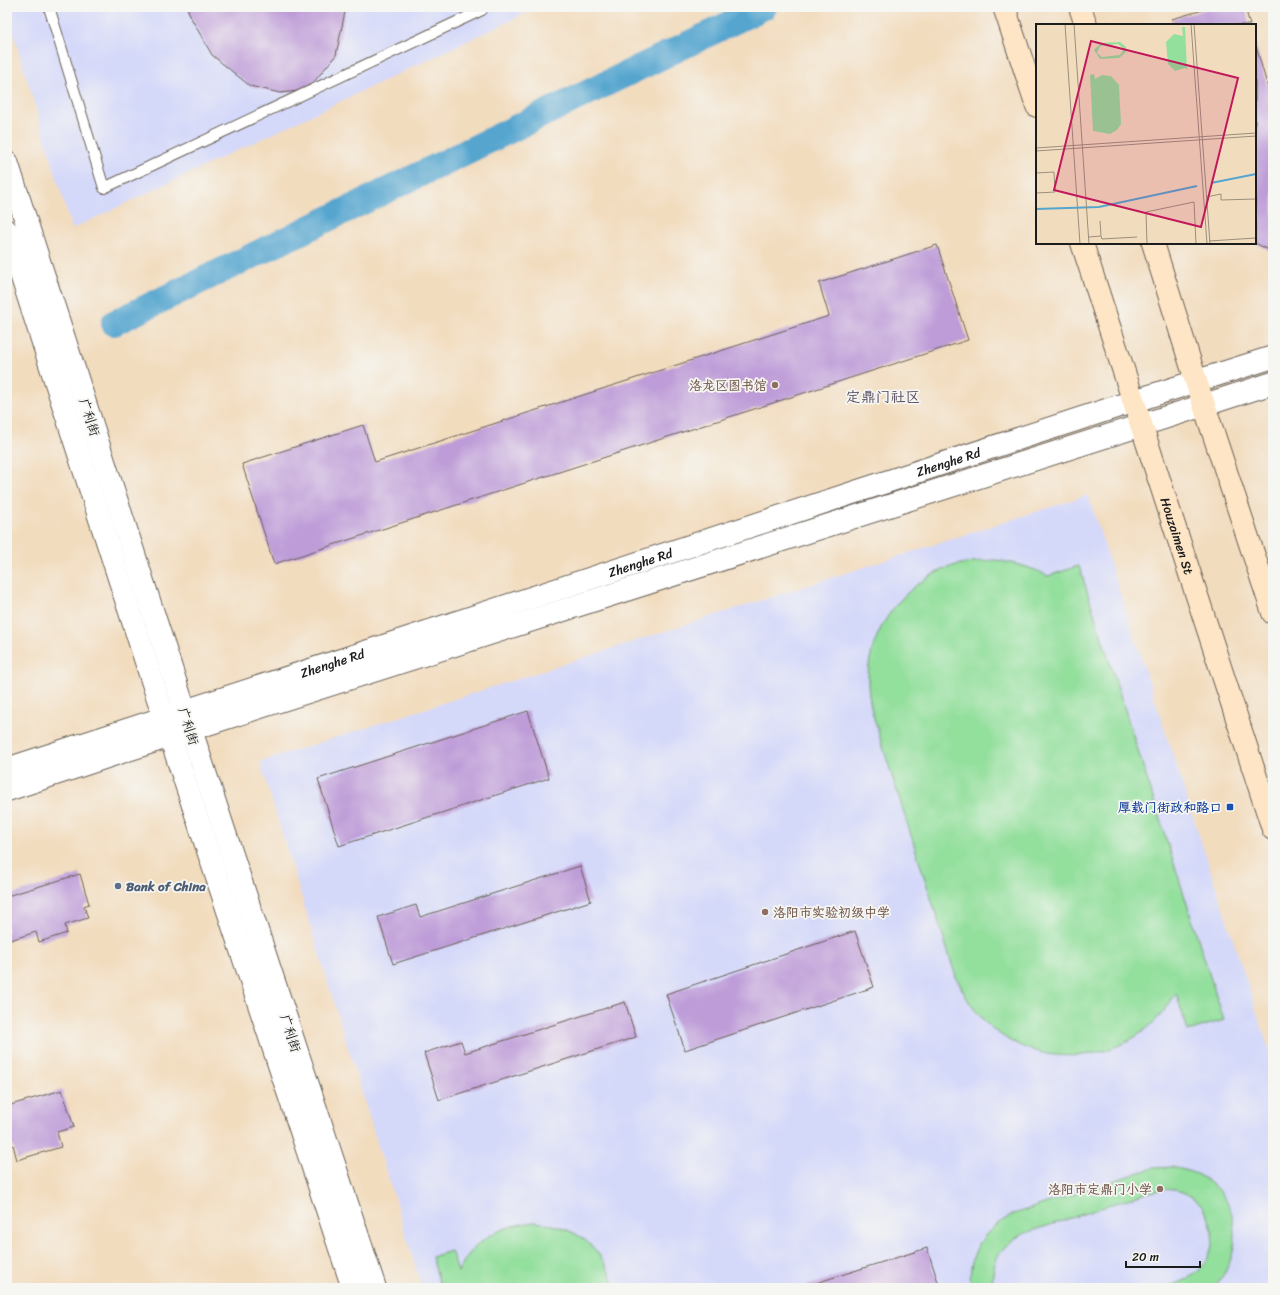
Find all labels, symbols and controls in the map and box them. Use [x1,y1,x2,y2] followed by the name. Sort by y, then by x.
[1036,24,1256,244] inset map
[689,374,767,397] place label: 洛龙区图书馆
[770,380,780,390] marker: 洛龙区图书馆
[845,384,921,410] district label: 定鼎门社区
[73,395,106,439] street label: 广利街
[913,441,985,483] street label: Zhenghe Rd
[1154,494,1200,578] street label: Houzaimen St
[605,541,677,584] street label: Zhenghe Rd
[297,642,369,685] street label: Zhenghe Rd
[172,704,205,748] street label: 广利街
[1118,796,1222,819] place label: 厚载门街政和路口
[1225,802,1235,812] marker: 厚载门街政和路口
[126,875,206,898] place label: Bank of China
[113,881,123,891] marker: Bank of China
[773,901,890,924] place label: 洛阳市实验初级中学
[760,907,770,917] marker: 洛阳市实验初级中学
[274,1011,307,1055] street label: 广利街
[1048,1178,1152,1201] place label: 洛阳市定鼎门小学
[1155,1184,1165,1194] marker: 洛阳市定鼎门小学
[1126,1243,1200,1269] scale bar
[1132,1246,1159,1268] text: 20 m

